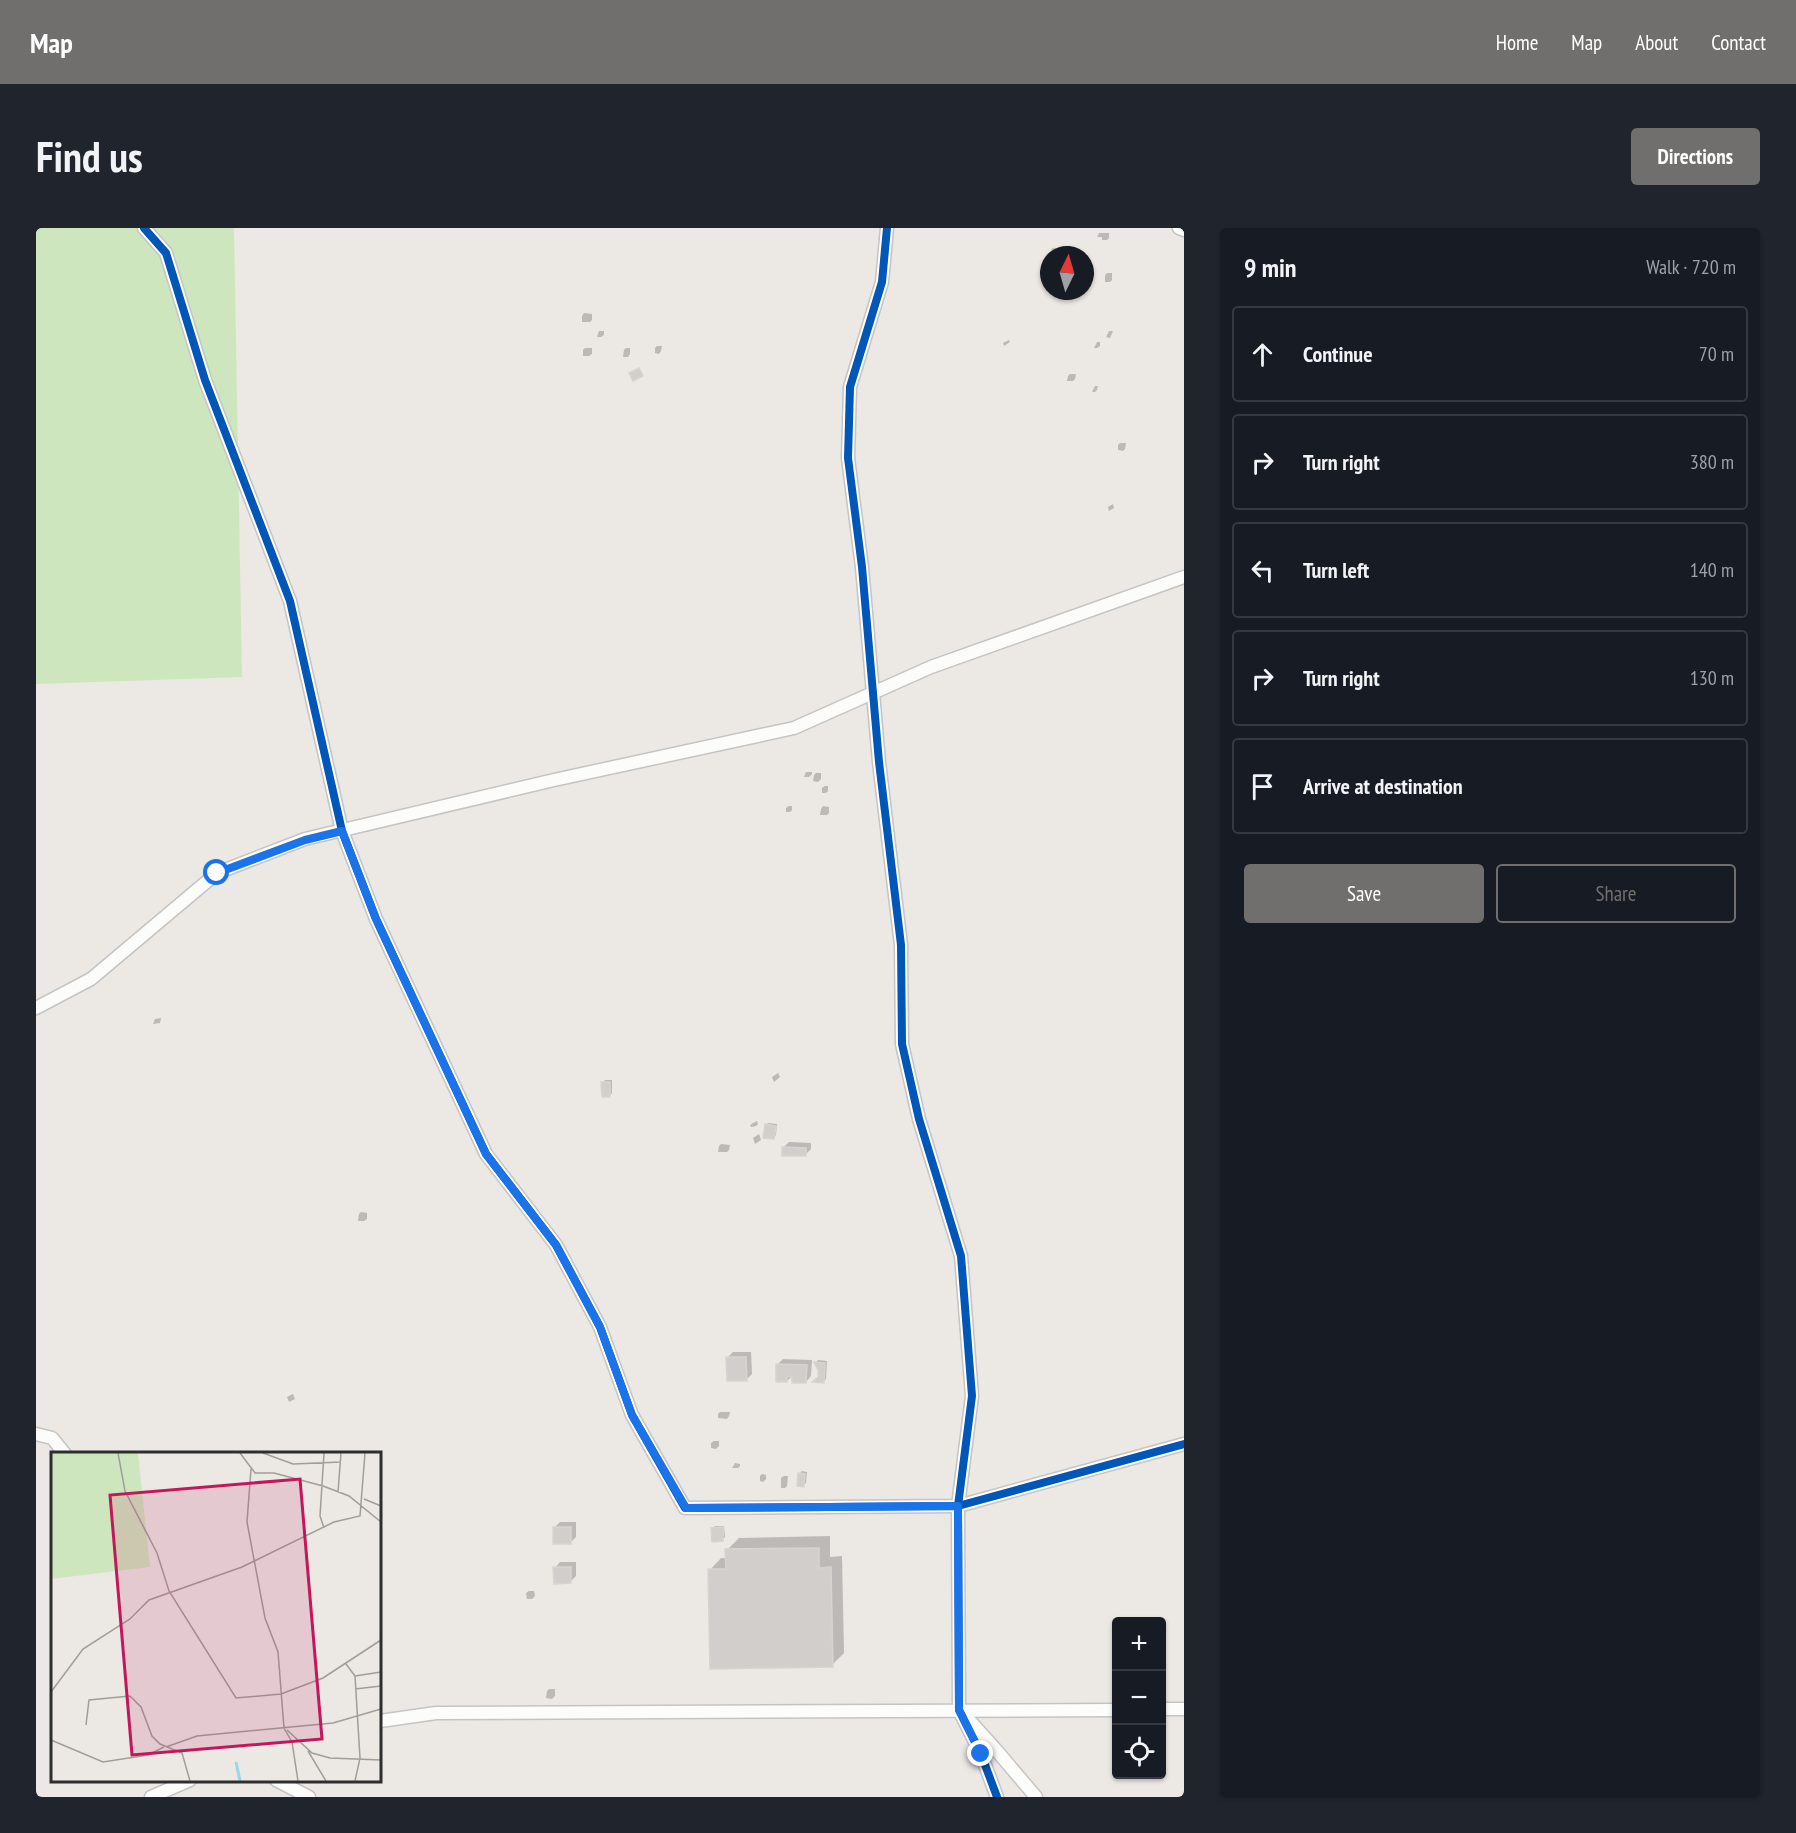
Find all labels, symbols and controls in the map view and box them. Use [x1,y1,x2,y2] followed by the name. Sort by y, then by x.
[30,24,73,61] text: Map
[1496,29,1538,56] text: Home
[1571,29,1602,56] text: Map
[1635,29,1678,56] text: About
[1711,29,1766,56] text: Contact
[1631,128,1760,185] button: Directions
[36,129,143,184] text: Find us
[1040,246,1094,300] north arrow
[1244,251,1297,284] text: 9 min
[1646,254,1736,280] text: Walk · 720 m
[1246,338,1279,371] icon: ahead
[1303,340,1373,368] text: Continue
[1699,341,1734,367] text: 70 m
[1246,446,1279,479] icon: right
[1303,448,1380,476] text: Turn right
[1690,449,1734,475] text: 380 m
[1246,554,1279,587] icon: left
[1303,556,1369,584] text: Turn left
[1690,557,1734,583] text: 140 m
[1246,662,1279,695] icon: right
[1303,664,1380,692] text: Turn right
[1690,665,1734,691] text: 130 m
[1246,770,1279,803] icon: arrive
[1303,772,1463,800] text: Arrive at destination
[203,859,229,885] route start
[1244,864,1484,923] button: Save
[1496,864,1736,923] button: Share
[51,1452,381,1782] inset map
[1112,1617,1166,1779] map controls
[1112,1617,1166,1671] button: +
[1112,1671,1166,1725] button: −
[1112,1725,1166,1779] button: locate
[967,1740,993,1766] route end

